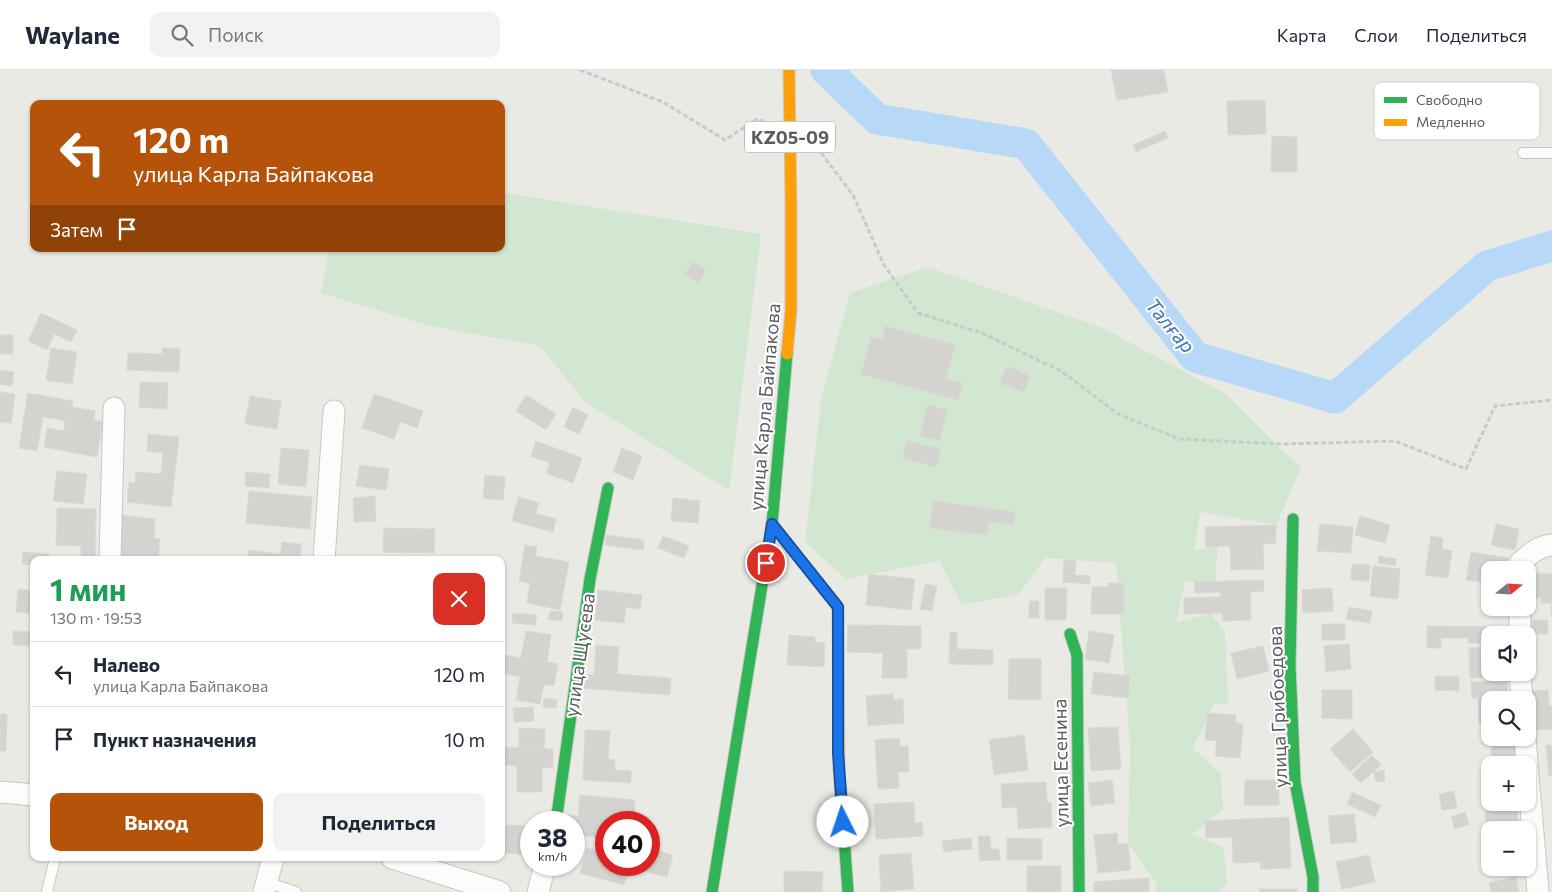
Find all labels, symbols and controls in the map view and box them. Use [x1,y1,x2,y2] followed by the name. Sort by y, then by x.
[150,12,500,57] search box
[25,20,120,49] text: Waylane
[168,21,196,49] icon: search
[208,23,264,46] text: Поиск
[1277,24,1326,46] text: Карта
[1354,24,1398,46] text: Слои
[1426,24,1527,46] text: Поделиться
[1374,82,1540,140] legend
[1416,91,1483,108] text: Свободно
[1416,113,1485,130] text: Медленно
[133,117,229,160] text: 120 m
[50,120,115,185] icon: left
[745,122,835,152] road number: KZ05-09
[133,160,374,187] text: улица Карла Байпакова
[113,215,141,243] icon: arrive
[50,218,103,241] text: Затем
[1141,293,1201,357] water label: Талғар
[743,302,785,512] street label: улица Карла Байпакова
[745,542,787,584] pin
[752,549,780,577] icon: arrive
[1481,561,1536,616] north arrow
[1481,561,1536,876] map controls
[50,570,126,607] text: 1 мин
[433,573,485,625] button: close
[559,592,599,718] street label: улица Щусева
[50,608,142,627] text: 130 m · 19:53
[1263,626,1291,788] street label: улица Грибоедова
[1481,626,1536,681] button: sound
[93,653,160,676] text: Налево
[50,660,78,688] icon: left
[434,663,485,686] text: 120 m
[93,676,268,695] text: улица Карла Байпакова
[1481,691,1536,746] button: search
[1047,698,1073,828] street label: улица Есенина
[50,725,78,753] icon: arrive
[93,728,256,751] text: Пункт назначения
[444,728,485,751] text: 10 m
[1481,756,1536,811] button: +
[50,793,263,851] button: Выход
[273,793,485,851] button: Поделиться
[816,795,868,847] position arrow
[595,811,660,876] speed limit sign: 40
[1481,821,1536,876] button: −
[537,822,568,852] text: 38
[538,849,567,863] text: km/h

